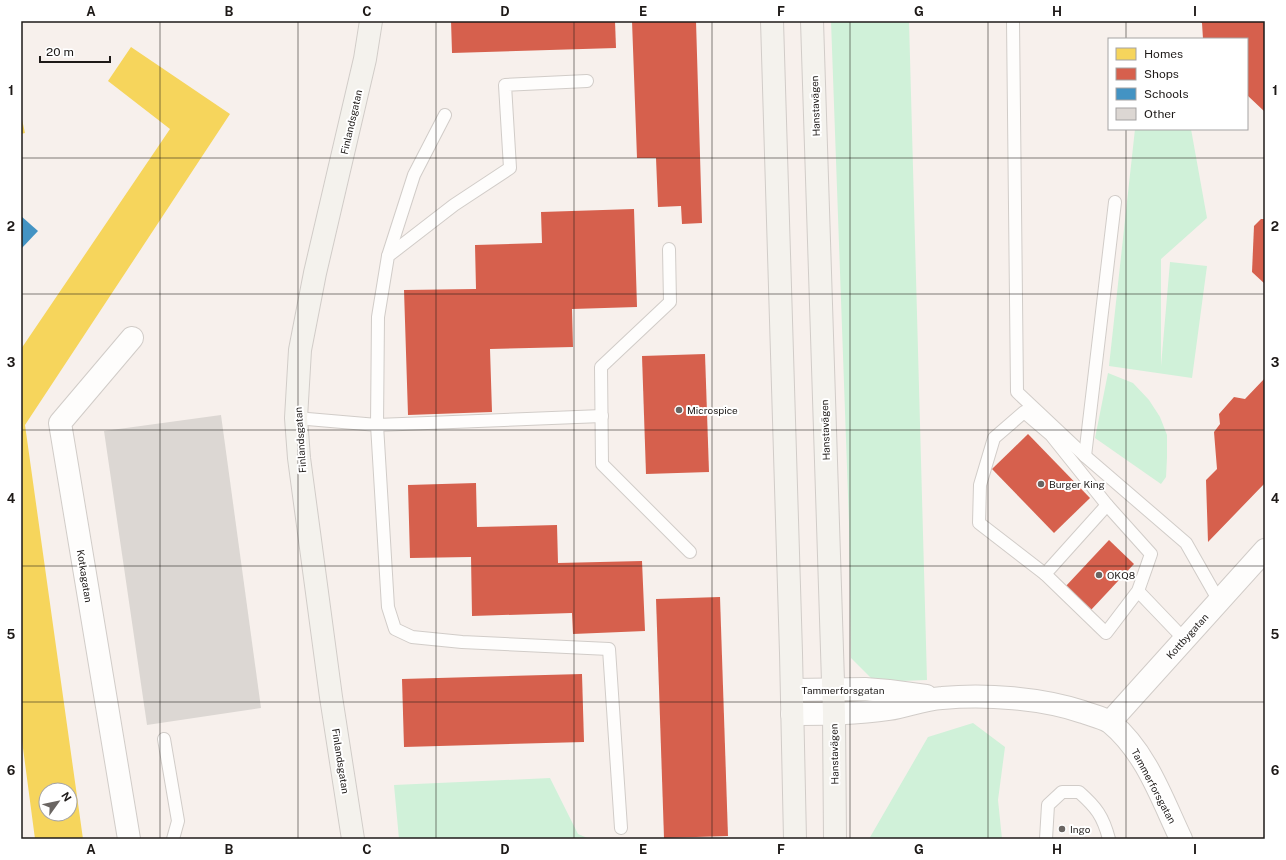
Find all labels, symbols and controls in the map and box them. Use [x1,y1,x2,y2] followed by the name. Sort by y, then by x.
[86,4,96,19] text: A
[225,4,234,19] text: B
[362,4,372,19] text: C
[500,4,510,19] text: D
[639,4,647,19] text: E
[777,4,785,19] text: F
[914,4,924,19] text: G
[1052,4,1062,19] text: H
[1193,4,1197,19] text: I
[40,38,110,64] scale bar
[1108,38,1248,130] legend
[46,45,74,59] text: 20 m
[1144,47,1183,61] text: Homes
[1144,67,1179,81] text: Shops
[808,75,822,137] street label: Hanstavägen
[8,83,14,98] text: 1
[1272,83,1278,98] text: 1
[1144,87,1189,101] text: Schools
[338,88,364,156] street label: Finlandsgatan
[1144,107,1176,121] text: Other
[7,219,15,234] text: 2
[1271,219,1279,234] text: 2
[7,355,16,370] text: 3
[1271,355,1280,370] text: 3
[818,399,832,461] street label: Hanstavägen
[687,404,738,416] place label: Microspice
[674,405,684,415] marker: Microspice
[292,406,308,473] street label: Finlandsgatan
[1049,478,1105,490] place label: Burger King
[1036,479,1046,489] marker: Burger King
[7,491,16,506] text: 4
[1271,491,1280,506] text: 4
[75,549,95,604] street label: Kotkagatan
[1107,569,1135,581] place label: OKQ8
[1094,570,1104,580] marker: OKQ8
[1164,611,1211,661] street label: Kottbygatan
[7,627,16,642] text: 5
[1271,627,1280,642] text: 5
[802,684,885,696] street label: Tammerforsgatan
[827,723,841,785] street label: Hanstavägen
[330,727,352,795] street label: Finlandsgatan
[1129,747,1179,826] street label: Tammerforsgatan
[7,763,16,778] text: 6
[1271,763,1280,778] text: 6
[38,782,78,822] north arrow
[59,790,74,803] text: N
[1070,823,1091,835] place label: Ingo
[1057,824,1067,834] marker: Ingo
[86,842,96,857] text: A
[225,842,234,857] text: B
[362,842,372,857] text: C
[500,842,510,857] text: D
[639,842,647,857] text: E
[777,842,785,857] text: F
[914,842,924,857] text: G
[1052,842,1062,857] text: H
[1193,842,1197,857] text: I

